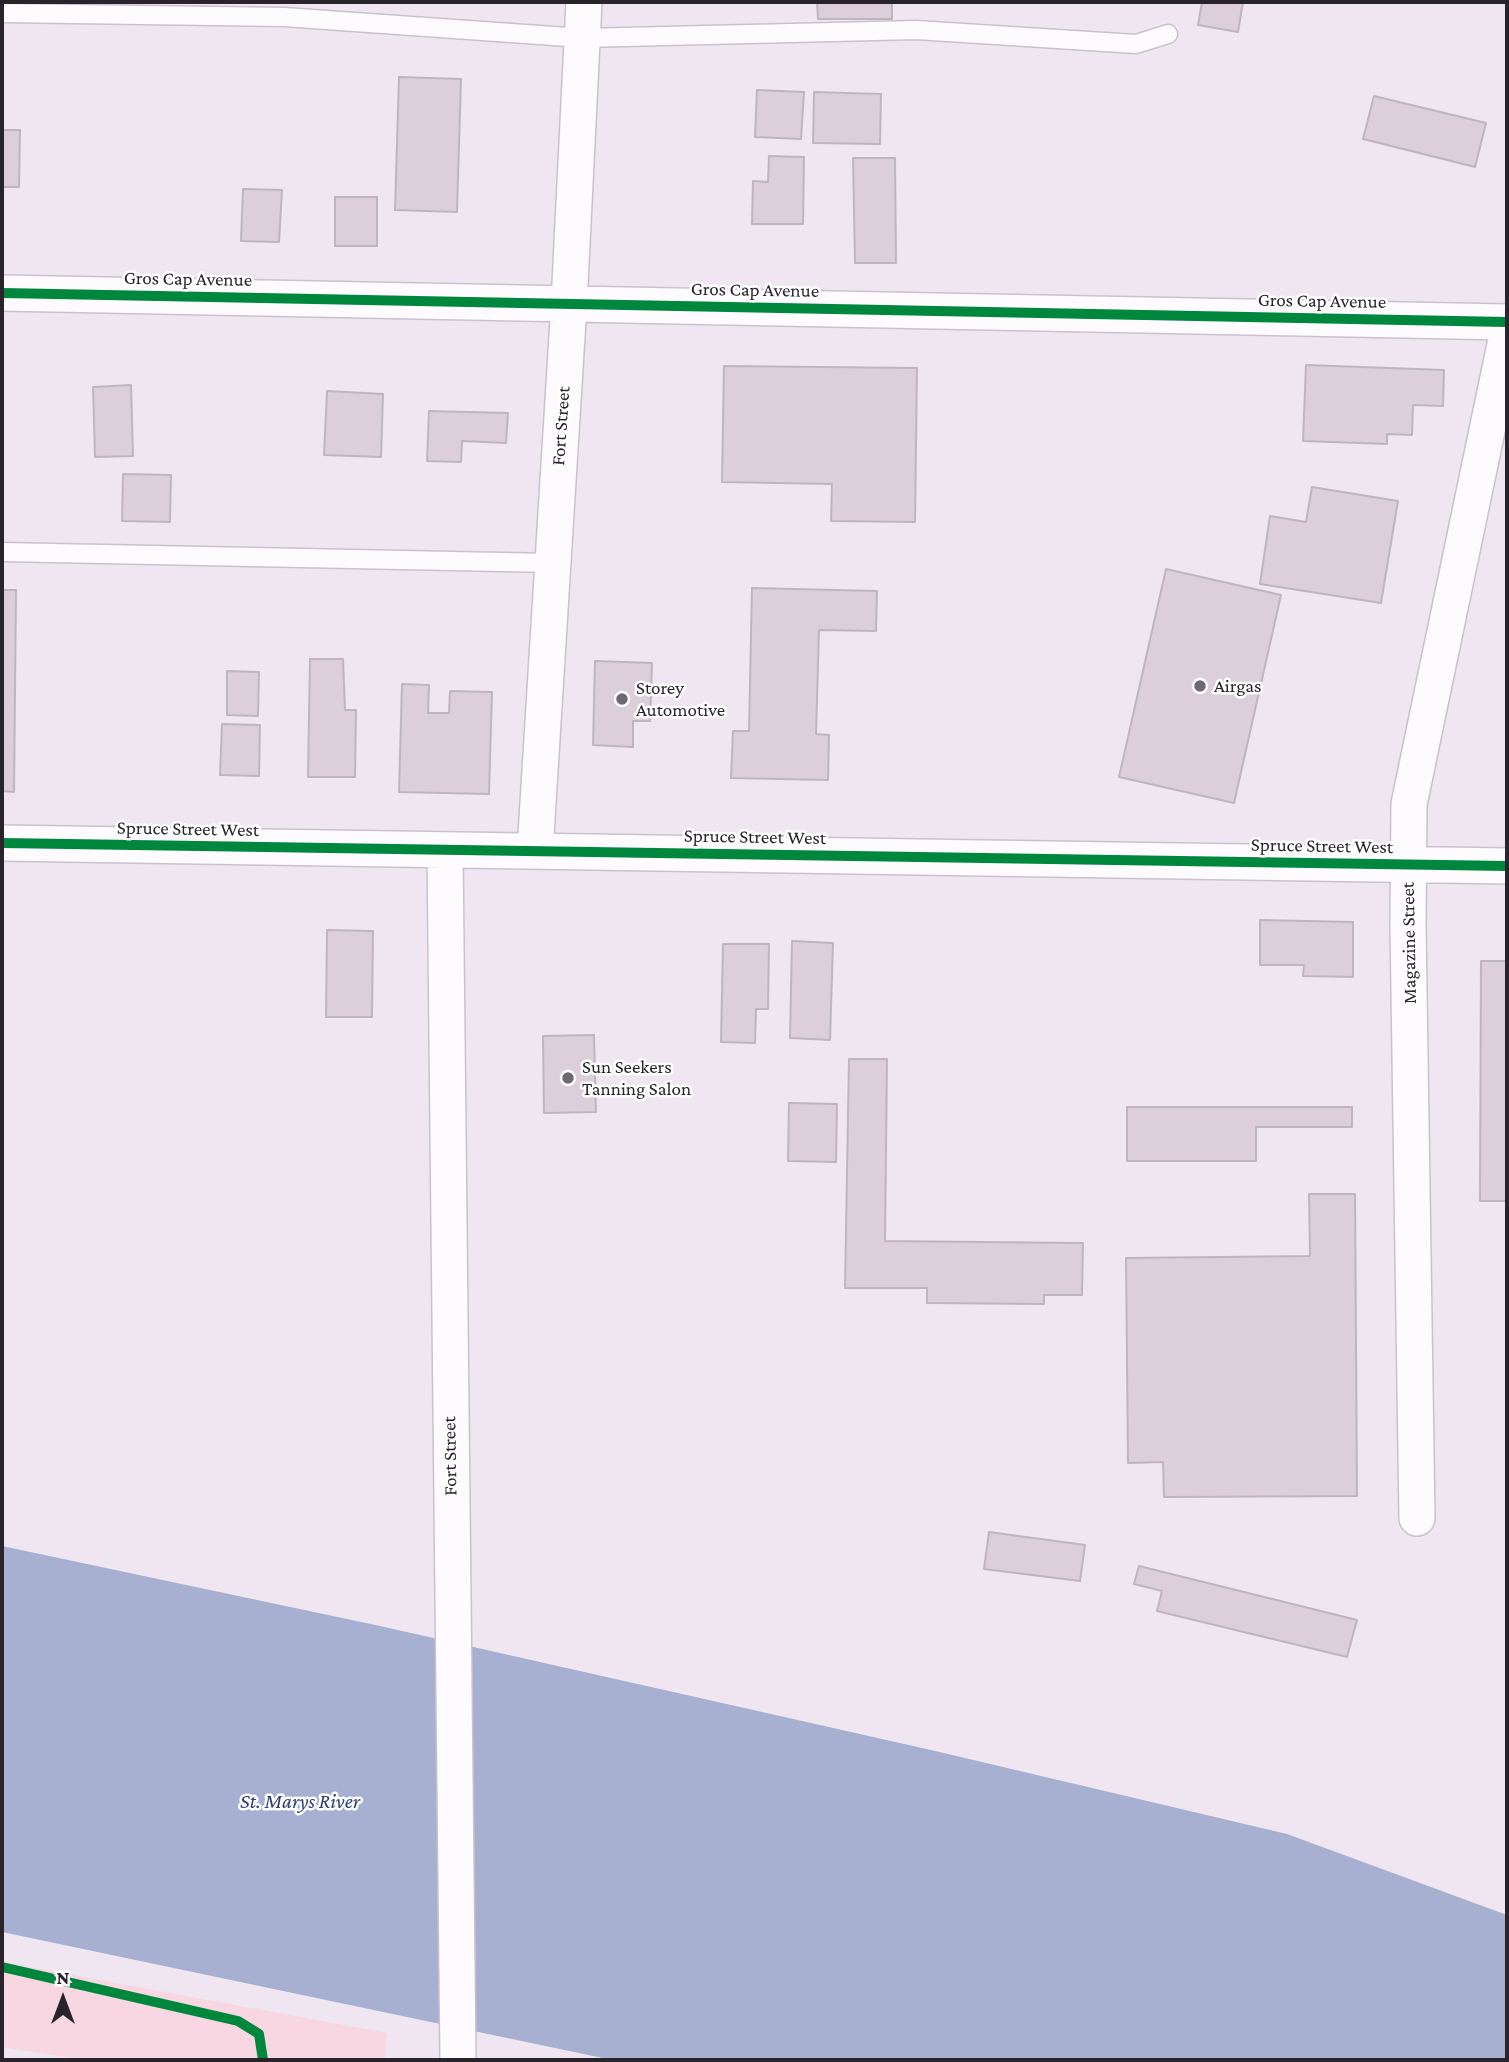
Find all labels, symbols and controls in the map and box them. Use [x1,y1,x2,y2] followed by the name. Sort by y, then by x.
[124,266,252,292] street label: Gros Cap Avenue
[691,277,819,303] street label: Gros Cap Avenue
[1258,288,1386,314] street label: Gros Cap Avenue
[547,386,575,466] street label: Fort Street
[1214,675,1262,697] place label: Airgas
[636,677,725,721] place label: Storey Automotive
[1192,678,1208,694] marker: Airgas
[614,691,630,707] marker: Storey Automotive
[117,816,259,842] street label: Spruce Street West
[684,824,826,850] street label: Spruce Street West
[1251,833,1393,859] street label: Spruce Street West
[1397,882,1421,1004] street label: Magazine Street
[582,1056,691,1100] place label: Sun Seekers Tanning Salon
[560,1070,576,1086] marker: Sun Seekers Tanning Salon
[438,1416,462,1496] street label: Fort Street
[240,1789,360,1815] water label: St. Marys River
[28,1964,98,2034] north arrow
[57,1967,69,1988] text: N

